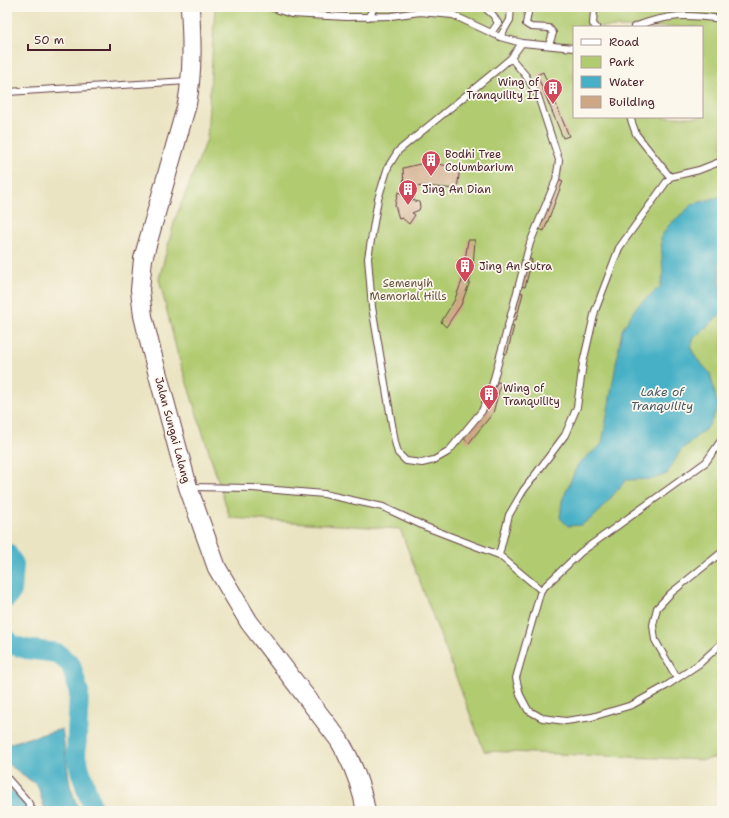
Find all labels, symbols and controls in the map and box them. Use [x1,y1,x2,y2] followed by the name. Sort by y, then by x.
[28,26,110,52] scale bar
[573,26,703,118] legend
[34,32,64,48] text: 50 m
[609,34,640,50] text: Road
[609,54,635,70] text: Park
[609,74,645,90] text: Water
[466,75,540,103] place label: Wing of Tranquility II
[542,77,564,105] building icon: Wing of Tranquility II
[609,94,655,110] text: Building
[445,147,514,175] place label: Bodhi Tree Columbarium
[420,149,442,177] building icon: Bodhi Tree Columbarium
[397,178,419,206] building icon: Jing An Dian
[422,182,491,197] place label: Jing An Dian
[454,255,476,283] building icon: Jing An Sutra
[479,259,552,274] place label: Jing An Sutra
[369,276,447,304] park label: Semenyih Memorial Hills
[151,375,194,485] street label: Jalan Sungai Lalang
[503,381,560,409] place label: Wing of Tranquility
[478,383,500,411] building icon: Wing of Tranquility
[631,384,693,414] water label: Lake of Tranquility

